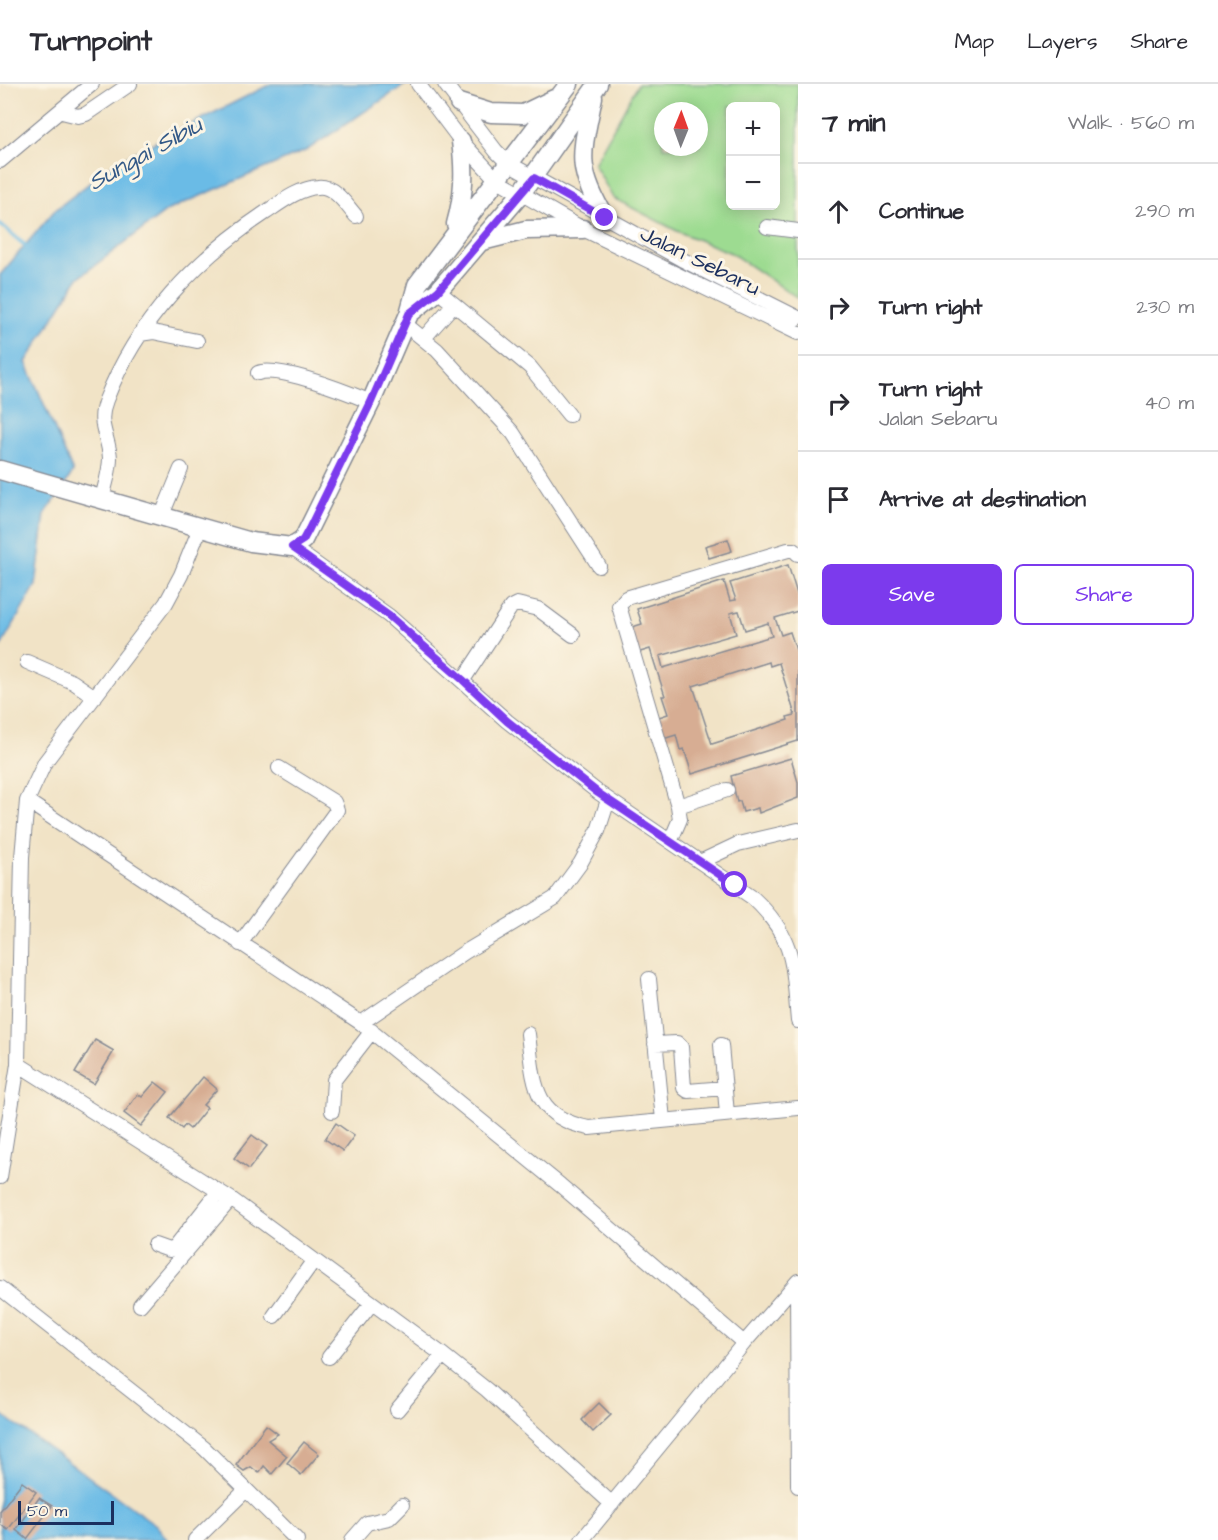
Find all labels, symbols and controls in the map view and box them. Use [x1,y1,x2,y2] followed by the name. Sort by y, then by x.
[30,22,152,61] text: Turnpoint
[954,27,994,56] text: Map
[1027,27,1097,56] text: Layers
[1130,27,1188,56] text: Share
[654,102,708,156] north arrow
[726,102,780,210] map controls
[726,102,780,156] button: +
[822,105,886,141] text: 7 min
[82,108,210,200] water label: Sungai Sibiu
[1068,109,1194,137] text: Walk · 560 m
[726,156,780,210] button: −
[822,195,855,228] icon: ahead
[879,196,964,227] text: Continue
[1135,197,1194,225] text: 290 m
[591,204,617,230] route end
[635,219,765,303] street label: Jalan Sebaru
[822,291,855,324] icon: right
[879,292,982,323] text: Turn right
[1136,293,1194,321] text: 230 m
[879,374,982,405] text: Turn right
[822,387,855,420] icon: right
[1144,389,1194,417] text: 40 m
[879,405,997,433] text: Jalan Sebaru
[822,483,855,516] icon: arrive
[879,484,1086,515] text: Arrive at destination
[822,564,1002,625] button: Save
[1014,564,1194,625] button: Share
[721,871,747,897] route start
[18,1498,114,1526] scale bar
[27,1500,67,1522] text: 50 m

